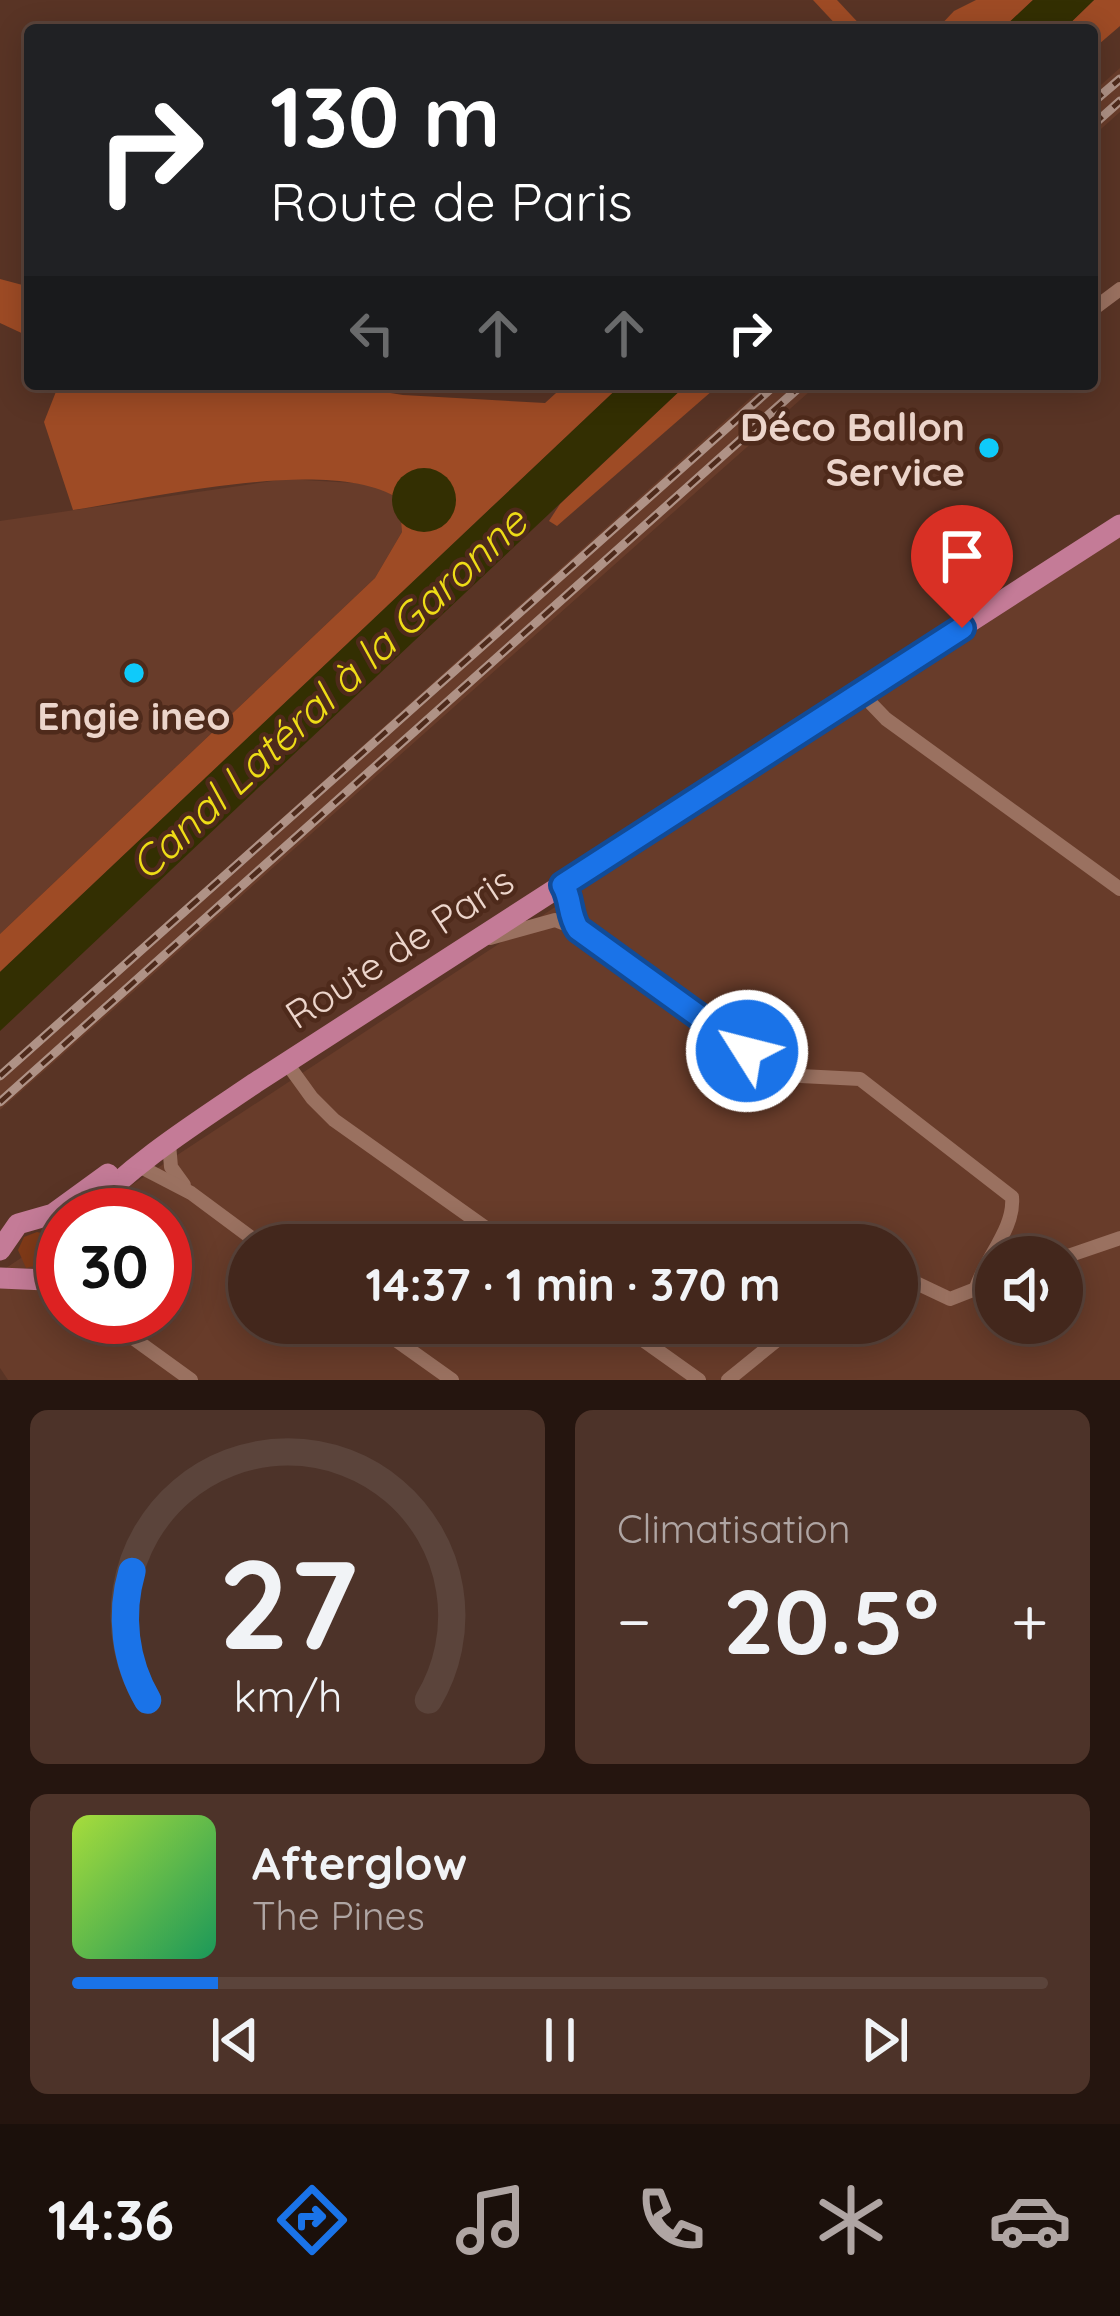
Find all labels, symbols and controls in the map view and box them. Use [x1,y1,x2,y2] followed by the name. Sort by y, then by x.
[270,63,500,168] text: 130 m
[72,72,228,228] icon: right
[270,167,633,235] text: Route de Paris
[339,300,405,366] icon: left
[465,300,531,366] icon: ahead
[591,300,657,366] icon: ahead
[717,300,783,366] icon: right
[740,402,965,496] place label: Déco Ballon Service
[976,435,1002,461] marker: Déco Ballon Service
[119,494,539,891] water label: Canal Latéral à la Garonne
[911,505,1013,628] pin
[929,523,995,589] icon: arrive
[121,660,147,686] marker: Engie ineo
[37,691,231,740] place label: Engie ineo
[276,855,522,1039] street label: Route de Paris
[684,988,810,1114] position arrow
[36,1188,192,1344] speed limit sign: 30
[975,1236,1083,1344] map controls
[975,1236,1083,1344] button: sound
[365,1256,781,1312] text: 14:37 · 1 min · 370 m
[617,1504,850,1553] text: Climatisation
[218,1524,357,1680] text: 27
[723,1564,939,1677] text: 20.5°
[617,1579,651,1662] text: −
[1011,1579,1048,1662] text: +
[233,1669,342,1723] text: km/h
[252,1835,467,1891] text: Afterglow
[252,1891,425,1940] text: The Pines
[202,2007,268,2073] icon: previous
[527,2007,593,2073] icon: pause
[852,2007,918,2073] icon: next
[270,2178,354,2262] icon: directions
[449,2178,533,2262] icon: music
[629,2178,713,2262] icon: phone
[809,2178,893,2262] icon: climate
[988,2178,1072,2262] icon: car
[48,2186,174,2254] text: 14:36

